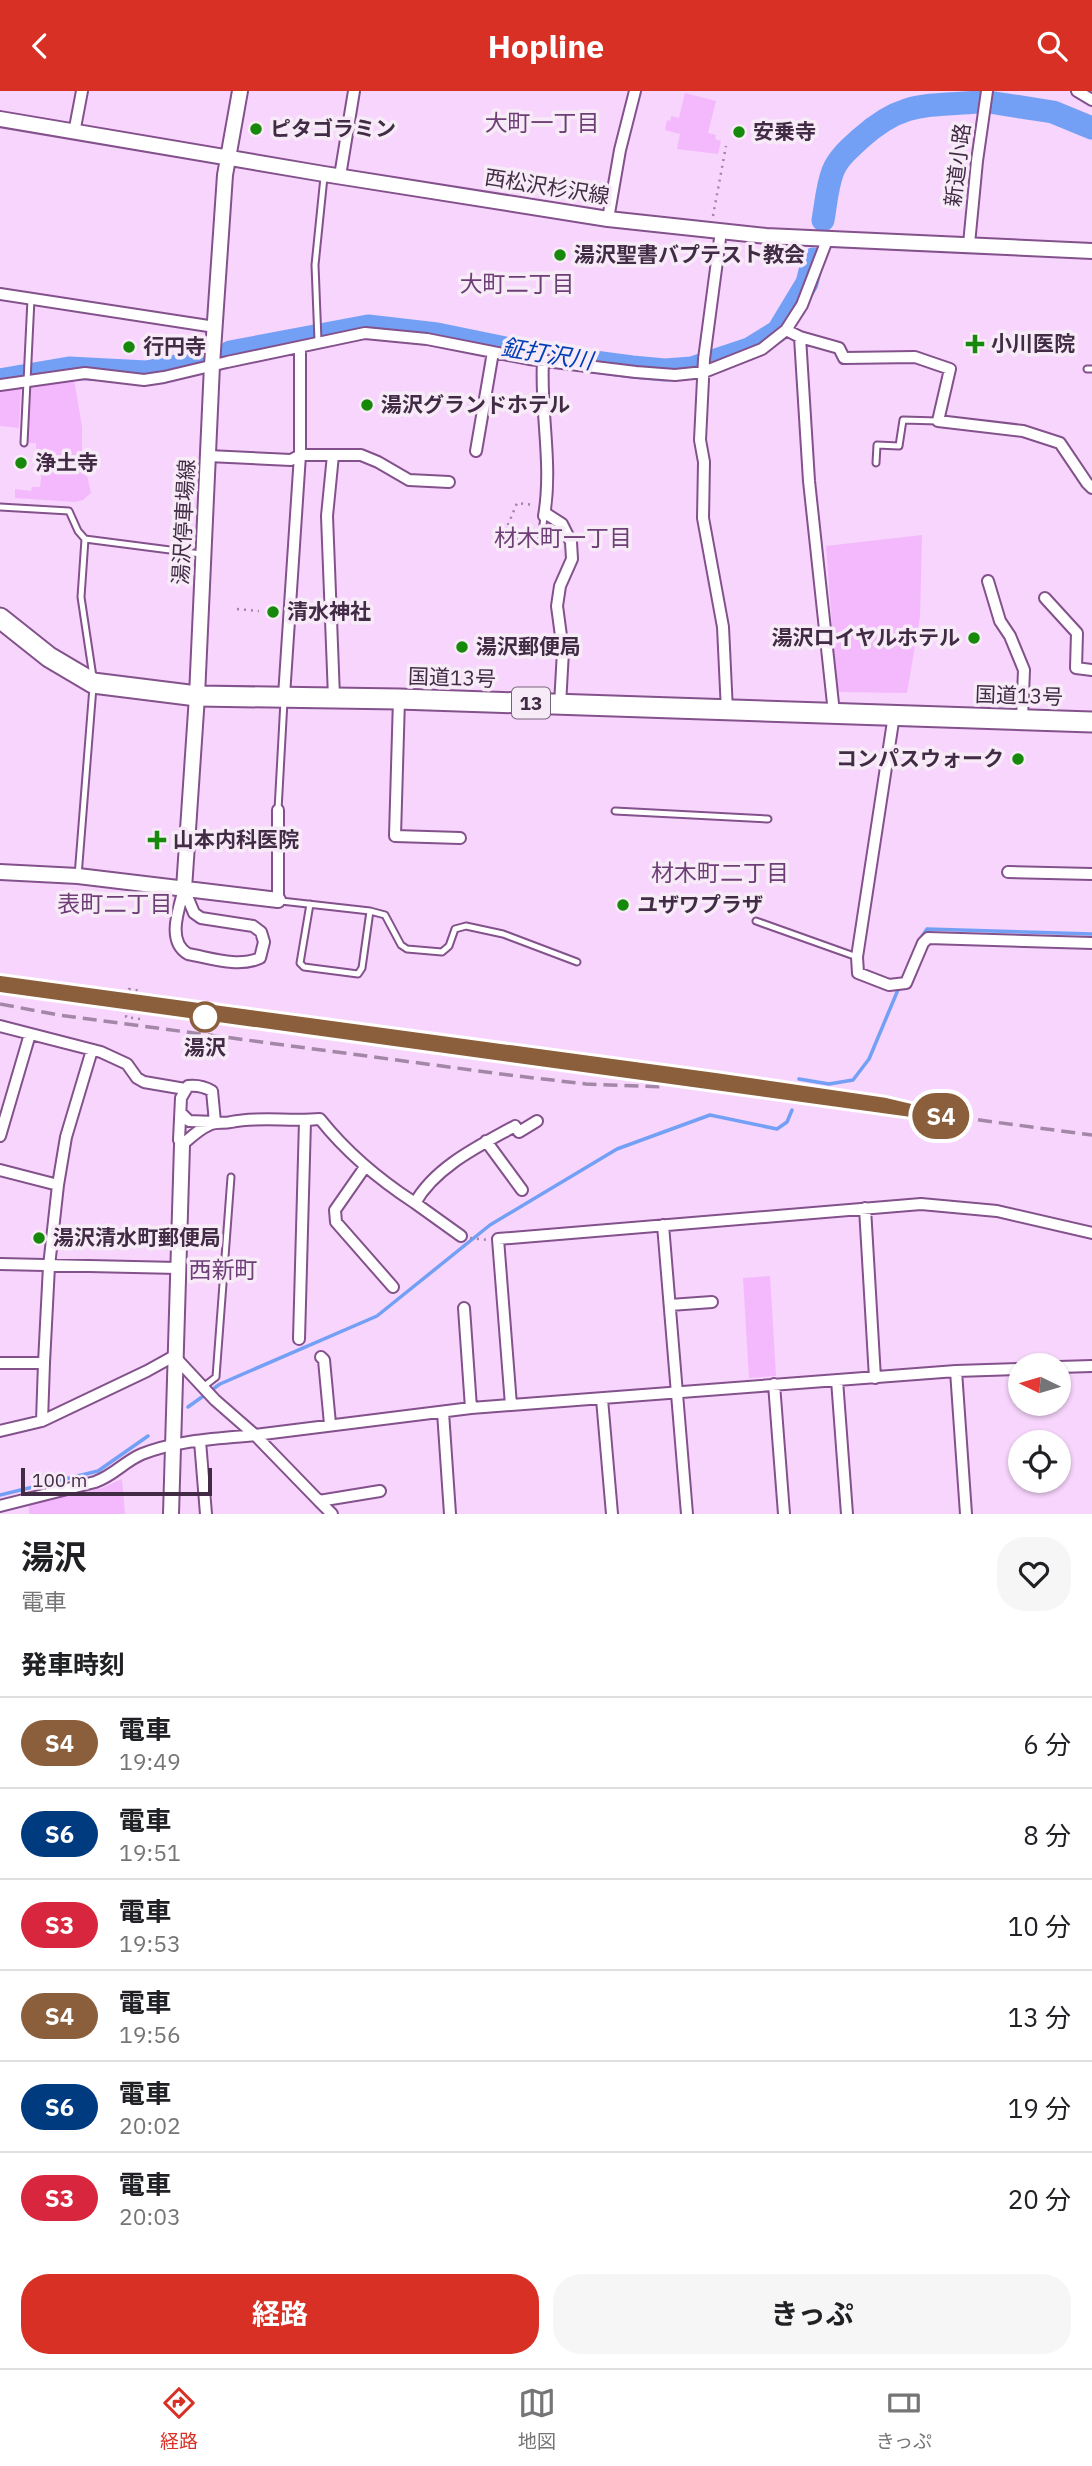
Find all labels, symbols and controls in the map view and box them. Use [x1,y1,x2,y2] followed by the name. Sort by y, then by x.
[488,25,604,67] text: Hopline
[21,27,59,65] icon: back
[1033,27,1071,65] icon: search
[485,107,600,137] district label: 大町一丁目
[270,114,396,142] place label: ピタゴラミン
[753,117,816,145] place label: 安乗寺
[248,121,264,137] marker: ピタゴラミン
[938,121,976,208] street label: 新道小路
[731,124,747,140] marker: 安乗寺
[483,162,612,210] street label: 西松沢杉沢線
[574,240,805,268] place label: 湯沢聖書バプテスト教会
[552,247,568,263] marker: 湯沢聖書バプテスト教会
[460,268,575,298] district label: 大町二丁目
[991,329,1075,357] place label: 小川医院
[499,331,598,375] water label: 鉦打沢川
[143,332,206,360] place label: 行円寺
[965,334,985,354] marker: 小川医院
[121,339,137,355] marker: 行円寺
[381,390,570,418] place label: 湯沢グランドホテル
[359,397,375,413] marker: 湯沢グランドホテル
[35,448,98,476] place label: 浄土寺
[13,455,29,471] marker: 浄土寺
[166,458,200,586] street label: 湯沢停車場線
[494,522,632,552] district label: 材木町一丁目
[287,597,371,625] place label: 清水神社
[265,604,281,620] marker: 清水神社
[772,623,960,651] place label: 湯沢ロイヤルホテル
[966,630,982,646] marker: 湯沢ロイヤルホテル
[476,632,581,660] place label: 湯沢郵便局
[454,639,470,655] marker: 湯沢郵便局
[407,661,497,693] street label: 国道13号
[974,679,1064,711] street label: 国道13号
[512,687,550,719] road number: 13
[836,744,1004,772] place label: コンパスウォーク
[1010,751,1026,767] marker: コンパスウォーク
[173,825,299,853] place label: 山本内科医院
[147,830,167,850] marker: 山本内科医院
[651,857,789,887] district label: 材木町二丁目
[58,888,173,918] district label: 表町二丁目
[637,890,763,918] place label: ユザワプラザ
[615,897,631,913] marker: ユザワプラザ
[190,1002,220,1032] marker: 湯沢
[184,1033,226,1061] place label: 湯沢
[909,1093,972,1139] line badge: S4
[926,1100,956,1132] text: S4
[53,1223,221,1251] place label: 湯沢清水町郵便局
[31,1230,47,1246] marker: 湯沢清水町郵便局
[189,1254,258,1284] district label: 西新町
[1008,1353,1071,1416] north arrow
[1008,1353,1071,1493] map controls
[1008,1430,1071,1493] button: locate
[21,1465,212,1497] scale bar
[32,1468,87,1492] text: 100 m
[21,1535,87,1578] text: 湯沢
[997,1537,1071,1611] button: heart
[21,1586,67,1616] text: 電車
[21,1647,125,1681] text: 発車時刻
[119,1712,171,1746] text: 電車
[45,1727,74,1759] text: S4
[1023,1727,1071,1761] text: 6 分
[119,1746,181,1776] text: 19:49
[119,1803,171,1837] text: 電車
[45,1818,74,1850] text: S6
[1023,1818,1071,1852] text: 8 分
[119,1837,181,1867] text: 19:51
[119,1894,171,1928] text: 電車
[45,1909,74,1941] text: S3
[1008,1909,1071,1943] text: 10 分
[119,1928,181,1958] text: 19:53
[119,1985,171,2019] text: 電車
[45,2000,74,2032] text: S4
[1008,2000,1071,2034] text: 13 分
[119,2019,181,2049] text: 19:56
[119,2076,171,2110] text: 電車
[45,2091,74,2123] text: S6
[1008,2091,1071,2125] text: 19 分
[119,2110,181,2140] text: 20:02
[119,2167,171,2201] text: 電車
[45,2182,74,2214] text: S3
[1008,2182,1071,2216] text: 20 分
[119,2201,181,2231] text: 20:03
[21,2274,539,2354] button: 経路
[553,2274,1071,2354] button: きっぷ
[160,2384,198,2453] tab: 経路
[518,2384,556,2453] tab: 地図
[876,2384,932,2453] tab: きっぷ

